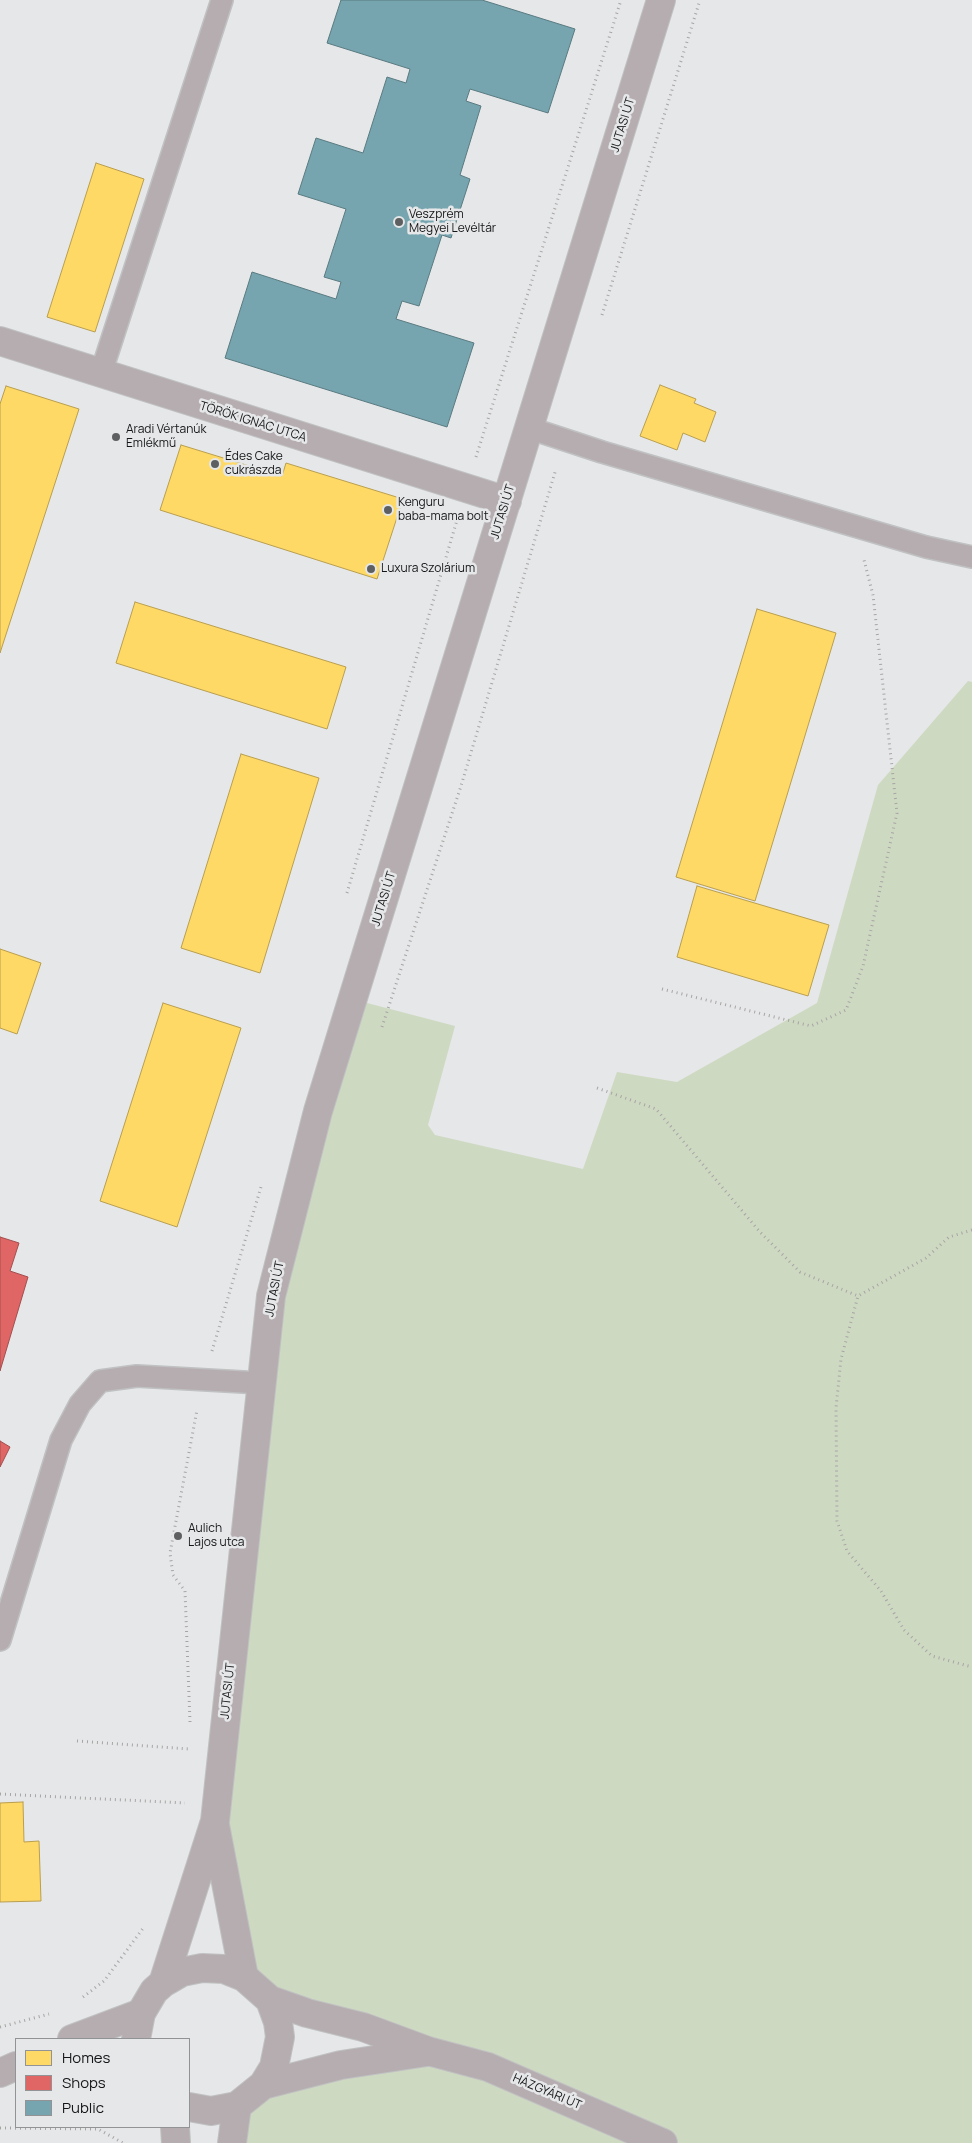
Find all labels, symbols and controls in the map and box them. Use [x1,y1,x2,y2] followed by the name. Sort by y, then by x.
[608,96,638,154] street label: JUTASI ÚT
[409,208,496,236] place label: Veszprém Megyei Levéltár
[393,216,405,228] marker: Veszprém Megyei Levéltár
[198,399,308,445] street label: TÖRÖK IGNÁC UTCA
[126,423,206,451] place label: Aradi Vértanúk Emlékmű
[110,431,122,443] marker: Aradi Vértanúk Emlékmű
[225,450,283,478] place label: Édes Cake cukrászda
[209,458,221,470] marker: Édes Cake cukrászda
[488,483,518,541] street label: JUTASI ÚT
[398,496,488,524] place label: Kenguru baba-mama bolt
[382,504,394,516] marker: Kenguru baba-mama bolt
[381,562,475,576] place label: Luxura Szolárium
[365,563,377,575] marker: Luxura Szolárium
[369,870,399,928] street label: JUTASI ÚT
[263,1260,287,1318] street label: JUTASI ÚT
[188,1522,244,1550] place label: Aulich Lajos utca
[172,1530,184,1542] marker: Aulich Lajos utca
[218,1662,238,1720] street label: JUTASI ÚT
[15,2038,190,2128] legend
[62,2047,110,2068] text: Homes
[511,2071,583,2113] street label: HÁZGYÁRI ÚT
[62,2072,106,2093] text: Shops
[62,2097,104,2118] text: Public

